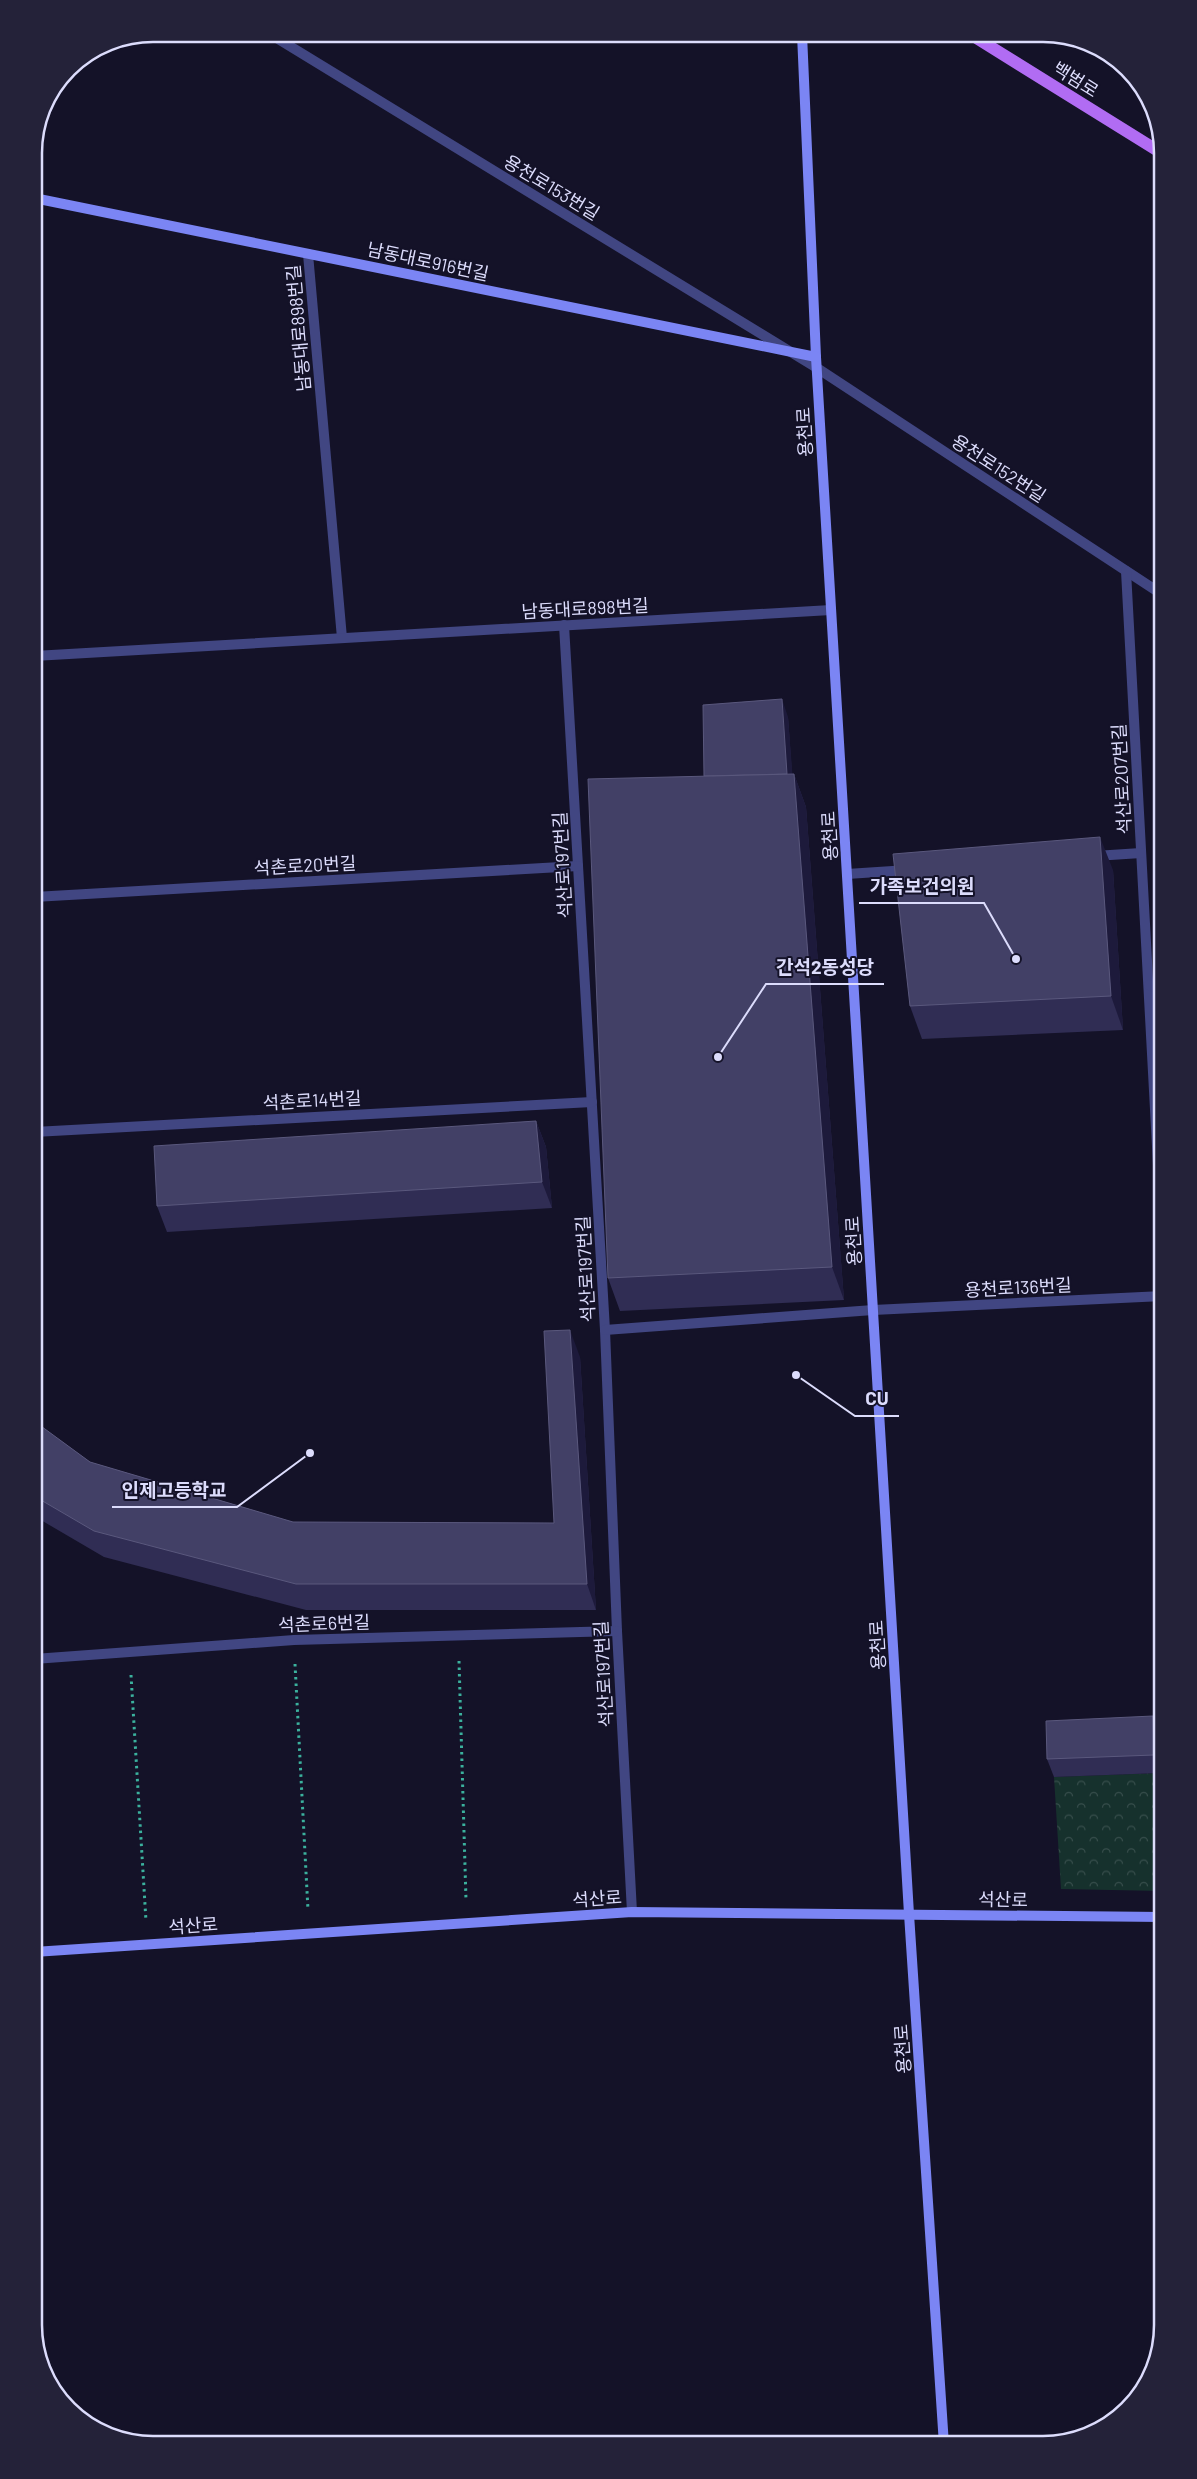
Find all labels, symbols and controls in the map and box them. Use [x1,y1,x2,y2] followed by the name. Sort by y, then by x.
[1049,57,1103,101] street label: 백범로
[500,150,604,224] street label: 용천로153번길
[365,237,491,285] street label: 남동대로916번길
[281,264,315,392] street label: 남동대로898번길
[792,407,816,457] street label: 용천로
[948,429,1050,507] street label: 용천로152번길
[521,594,649,622] street label: 남동대로898번길
[1107,723,1135,835] street label: 석산로207번길
[548,811,576,919] street label: 석산로197번길
[817,811,841,861] street label: 용천로
[253,851,357,879] street label: 석촌로20번길
[859,869,984,903] callout: 가족보건의원
[870,874,974,897] text: 가족보건의원
[766,950,884,984] callout: 간석2동성당
[776,955,875,978] text: 간석2동성당
[262,1086,362,1114] street label: 석촌로14번길
[571,1215,599,1323] street label: 석산로197번길
[841,1216,865,1266] street label: 용천로
[964,1273,1072,1301] street label: 용천로136번길
[855,1382,899,1416] callout: CU
[865,1386,889,1409] text: CU
[112,1473,237,1507] callout: 인제고등학교
[122,1478,226,1501] text: 인제고등학교
[278,1610,370,1636] street label: 석촌로6번길
[589,1620,617,1728] street label: 석산로197번길
[865,1620,889,1670] street label: 용천로
[571,1885,623,1911] street label: 석산로
[978,1888,1028,1910] street label: 석산로
[167,1912,219,1938] street label: 석산로
[889,2023,915,2075] street label: 용천로

